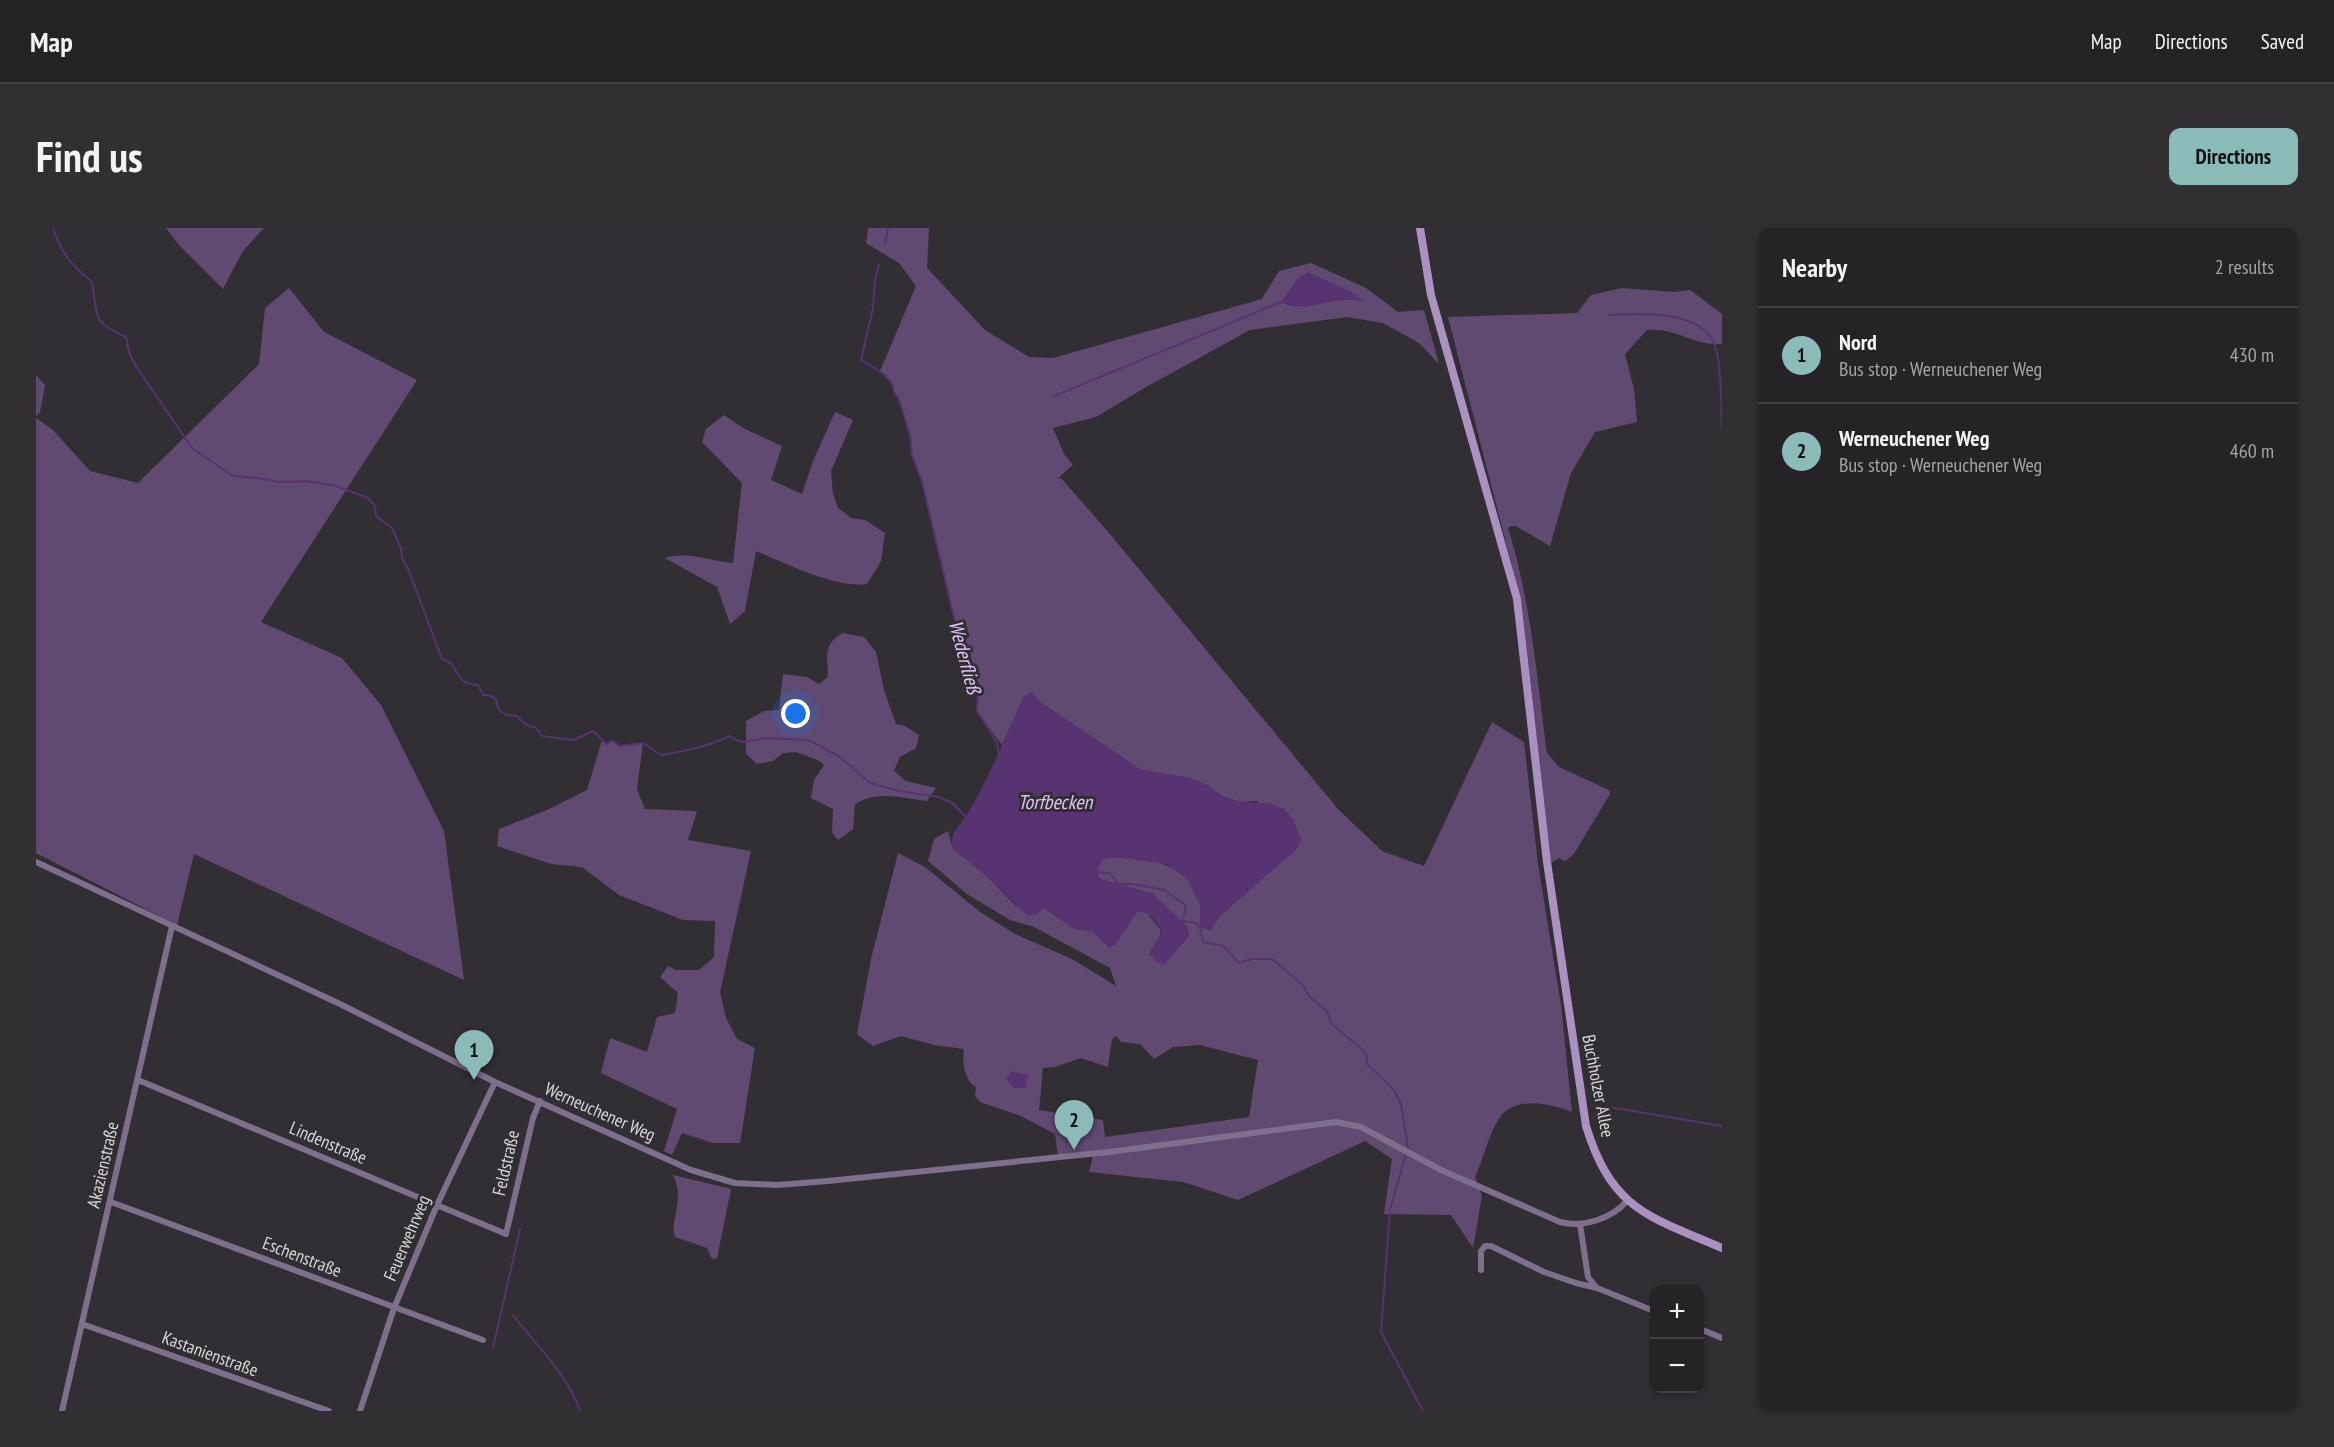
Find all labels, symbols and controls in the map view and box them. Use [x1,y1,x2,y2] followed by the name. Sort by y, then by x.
[30,23,73,60] text: Map
[2091,28,2122,55] text: Map
[2155,28,2228,55] text: Directions
[2261,28,2304,55] text: Saved
[2169,128,2298,185] button: Directions
[36,129,143,184] text: Find us
[1782,251,1847,284] text: Nearby
[2215,254,2274,280] text: 2 results
[1839,328,1877,356] text: Nord
[1797,342,1806,368] text: 1
[2230,342,2274,368] text: 430 m
[1839,356,2042,382] text: Bus stop · Werneuchener Weg
[1839,424,1989,452] text: Werneuchener Weg
[1797,438,1806,464] text: 2
[2230,438,2274,464] text: 460 m
[1839,452,2042,478] text: Bus stop · Werneuchener Weg
[943,617,988,698] water label: Wederfließ
[781,699,810,728] your location
[1018,789,1094,815] water label: Torfbecken
[454,1030,494,1080] pin: 1
[1577,1033,1620,1139] street label: Buchholzer Allee
[541,1077,659,1146] street label: Werneuchener Weg
[1054,1100,1094,1150] pin: 2
[286,1116,370,1169] street label: Lindenstraße
[81,1120,124,1210] street label: Akazienstraße
[487,1128,524,1198] street label: Feldstraße
[378,1191,435,1284] street label: Feuerwehrweg
[259,1231,345,1282] street label: Eschenstraße
[1650,1285,1704,1393] map controls
[1650,1285,1704,1339] button: +
[159,1326,261,1382] street label: Kastanienstraße
[1650,1339,1704,1393] button: −

